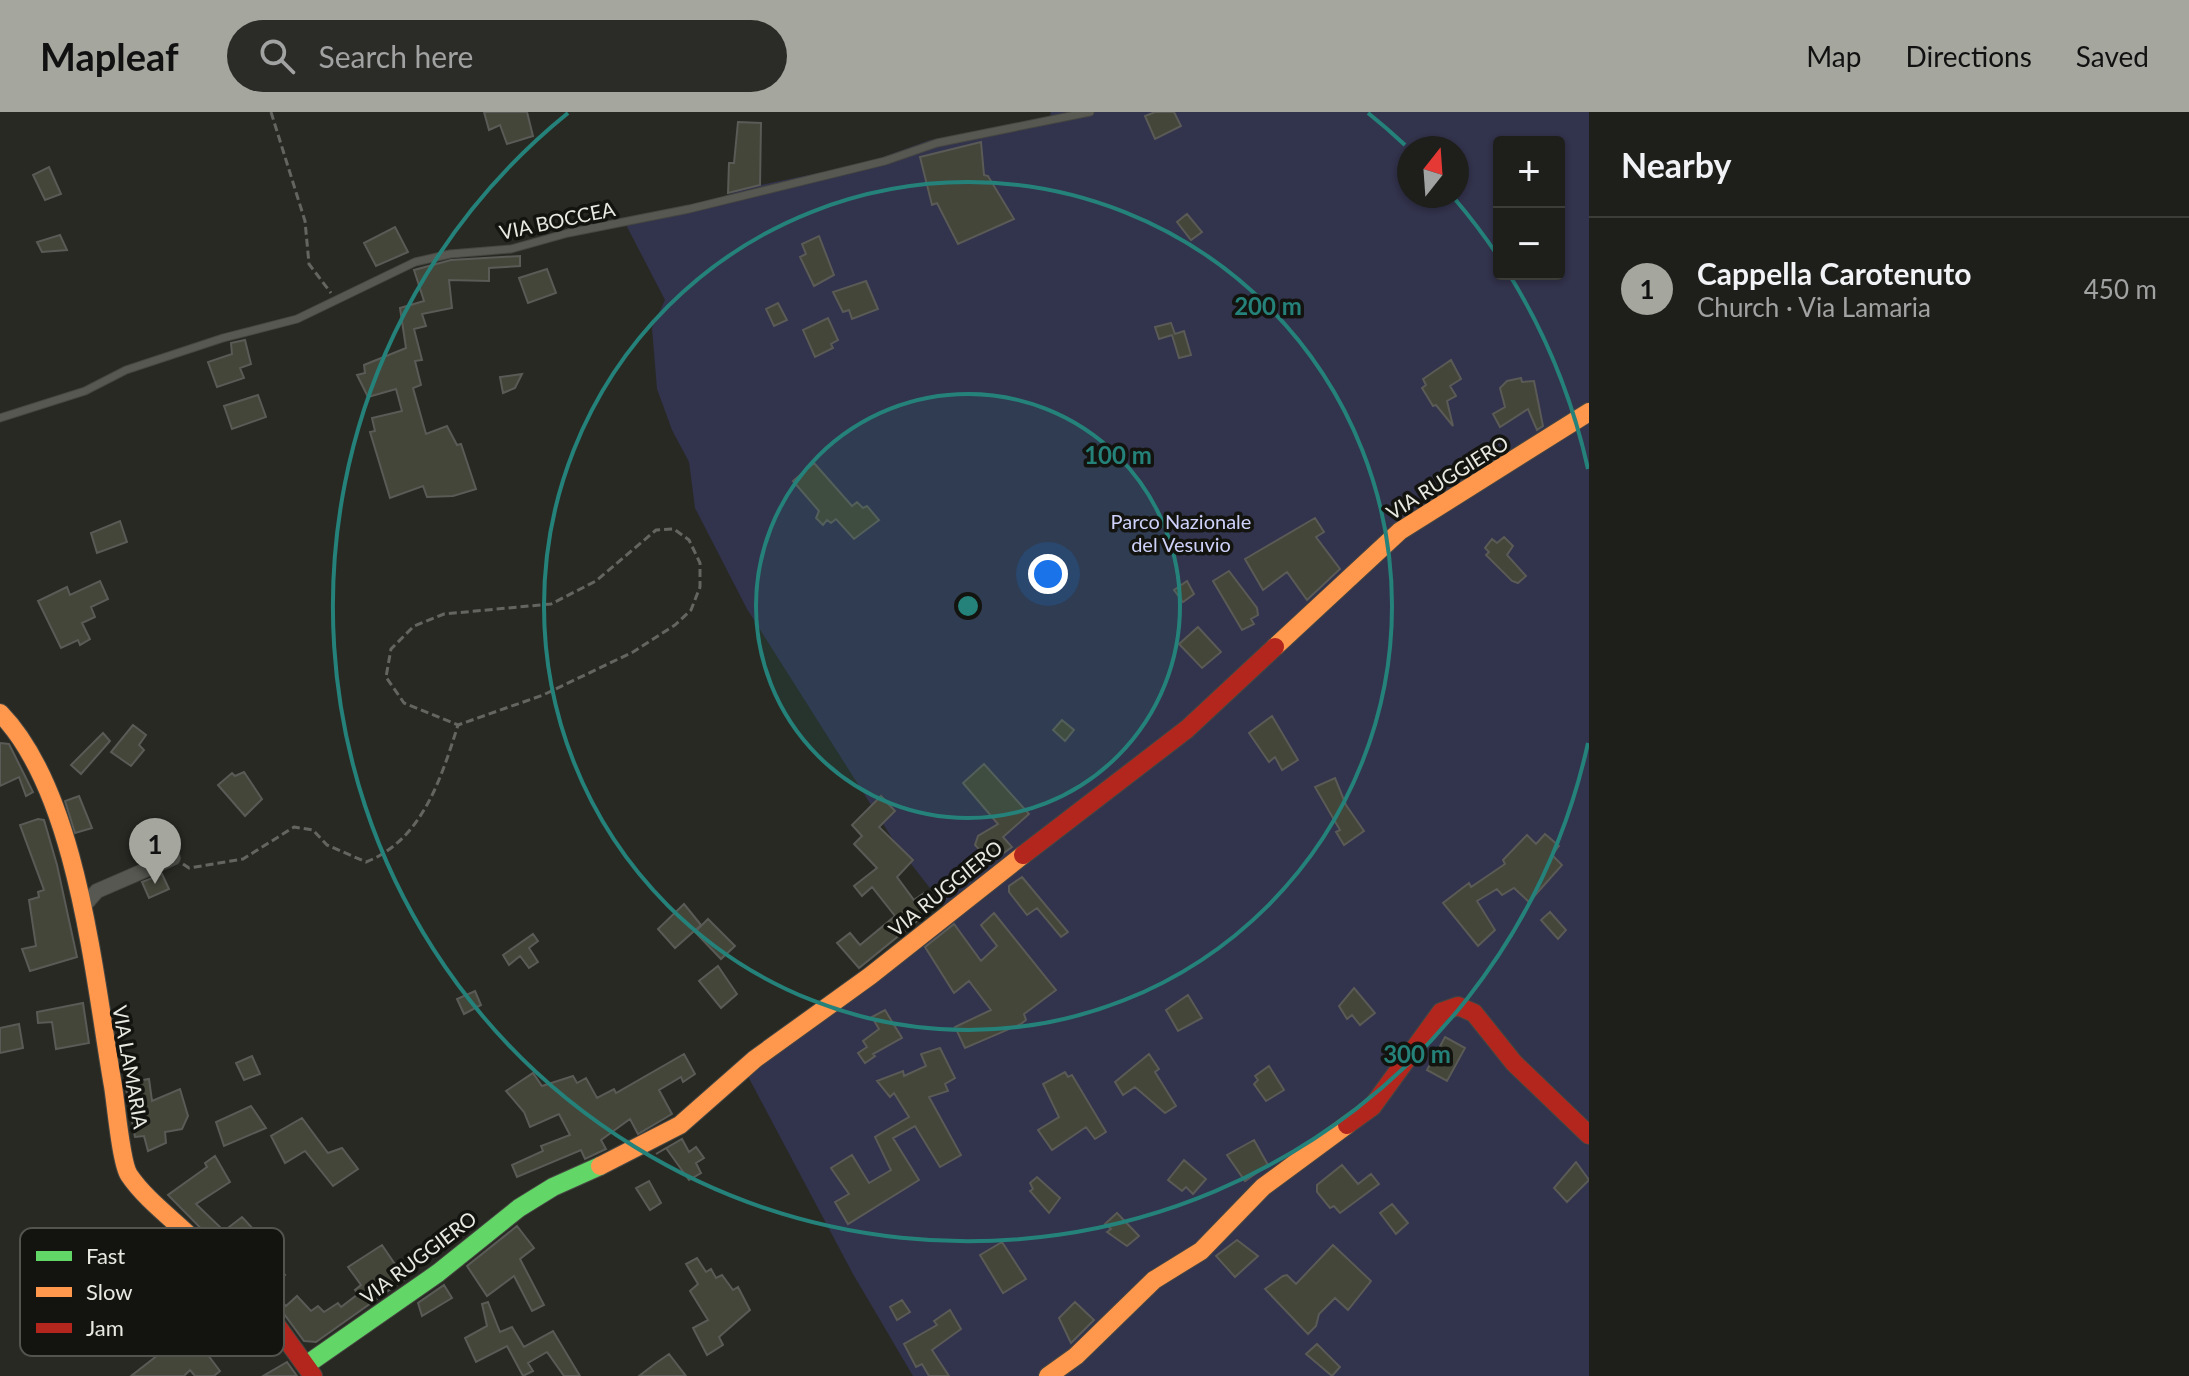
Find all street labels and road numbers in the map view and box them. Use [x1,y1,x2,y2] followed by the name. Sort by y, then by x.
[497,196,617,244] street label: VIA BOCCEA
[1382,430,1512,524] street label: VIA RUGGIERO
[883,835,1007,941] street label: VIA RUGGIERO
[108,1003,154,1131] street label: VIA LAMARIA
[355,1206,481,1308] street label: VIA RUGGIERO

